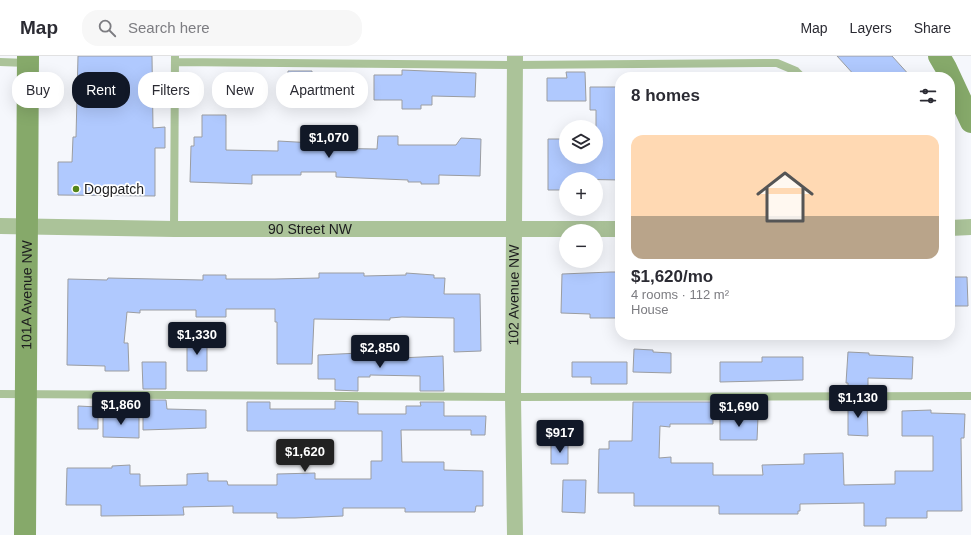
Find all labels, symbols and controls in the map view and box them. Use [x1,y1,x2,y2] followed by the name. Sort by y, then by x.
[82,10,362,46] search box
[20,17,58,38] text: Map
[96,17,118,39] icon: search
[128,19,210,36] text: Search here
[800,20,828,36] text: Map
[850,20,892,36] text: Layers
[914,20,951,36] text: Share
[12,72,64,108] chip: Buy
[72,72,130,108] chip: Rent
[138,72,204,108] chip: Filters
[212,72,268,108] chip: New
[276,72,368,108] chip: Apartment
[917,85,939,107] icon: filters
[631,86,700,105] text: 8 homes
[559,120,603,268] map controls
[559,120,603,164] button: layers
[296,125,362,159] pin: $1,070
[309,130,349,145] text: $1,070
[749,161,821,233] icon: home
[559,172,603,216] button: +
[84,181,144,197] place label: Dogpatch
[71,184,81,194] marker: Dogpatch
[268,221,353,237] street label: 90 Street NW
[559,224,603,268] button: −
[18,239,35,350] street label: 101A Avenue NW
[505,244,522,346] street label: 102 Avenue NW
[631,267,713,286] text: $1,620/mo
[631,287,729,302] text: 4 rooms · 112 m²
[631,302,669,317] text: House
[164,322,230,356] pin: $1,330
[177,327,217,342] text: $1,330
[347,335,413,369] pin: $2,850
[360,340,400,355] text: $2,850
[825,385,891,419] pin: $1,130
[838,390,878,405] text: $1,130
[88,392,154,426] pin: $1,860
[706,394,772,428] pin: $1,690
[101,397,141,412] text: $1,860
[719,399,759,414] text: $1,690
[536,420,584,454] pin: $917
[546,425,574,440] text: $917
[272,439,338,473] pin: $1,620
[285,444,325,459] text: $1,620

